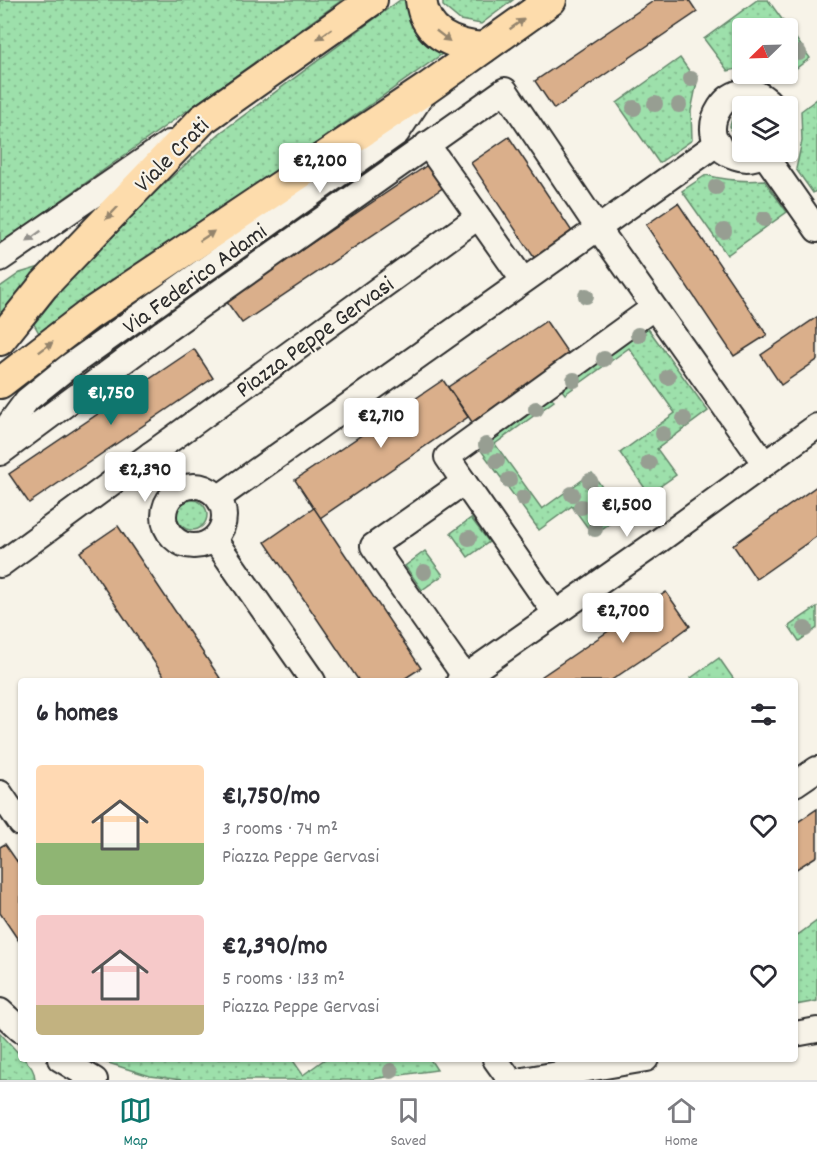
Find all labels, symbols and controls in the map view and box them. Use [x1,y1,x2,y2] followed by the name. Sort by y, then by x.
[509,18,525,30] one-way arrow
[732,18,798,84] north arrow
[732,18,798,162] map controls
[317,28,333,40] one-way arrow
[435,29,451,42] one-way arrow
[732,96,798,162] button: layers
[128,111,218,201] street label: Viale Crati
[271,143,369,194] pin: €2,200
[293,148,347,176] text: €2,200
[106,206,120,220] one-way arrow
[116,216,275,345] street label: Via Federico Adami
[26,230,42,242] one-way arrow
[198,230,214,242] one-way arrow
[230,269,402,408] street label: Piazza Peppe Gervasi
[38,341,54,353] one-way arrow
[62,375,160,426] pin: €1,750
[87,380,135,408] text: €1,750
[332,398,430,449] pin: €2,710
[358,403,404,431] text: €2,710
[96,452,194,503] pin: €2,390
[119,457,171,485] text: €2,390
[578,487,676,538] pin: €1,500
[602,492,652,520] text: €1,500
[574,593,672,644] pin: €2,700
[596,598,650,626] text: €2,700
[36,696,118,733] text: 6 homes
[747,698,780,731] icon: filters
[222,779,320,816] text: €1,750/mo
[84,789,156,861] icon: home
[747,809,780,842] icon: heart
[222,816,338,844] text: 3 rooms · 74 m²
[222,844,379,872] text: Piazza Peppe Gervasi
[222,929,327,966] text: €2,390/mo
[84,939,156,1011] icon: home
[747,959,780,992] icon: heart
[222,966,345,994] text: 5 rooms · 133 m²
[222,994,379,1022] text: Piazza Peppe Gervasi
[119,1094,152,1153] tab: Map
[390,1094,426,1153] tab: Saved
[664,1094,698,1153] tab: Home

